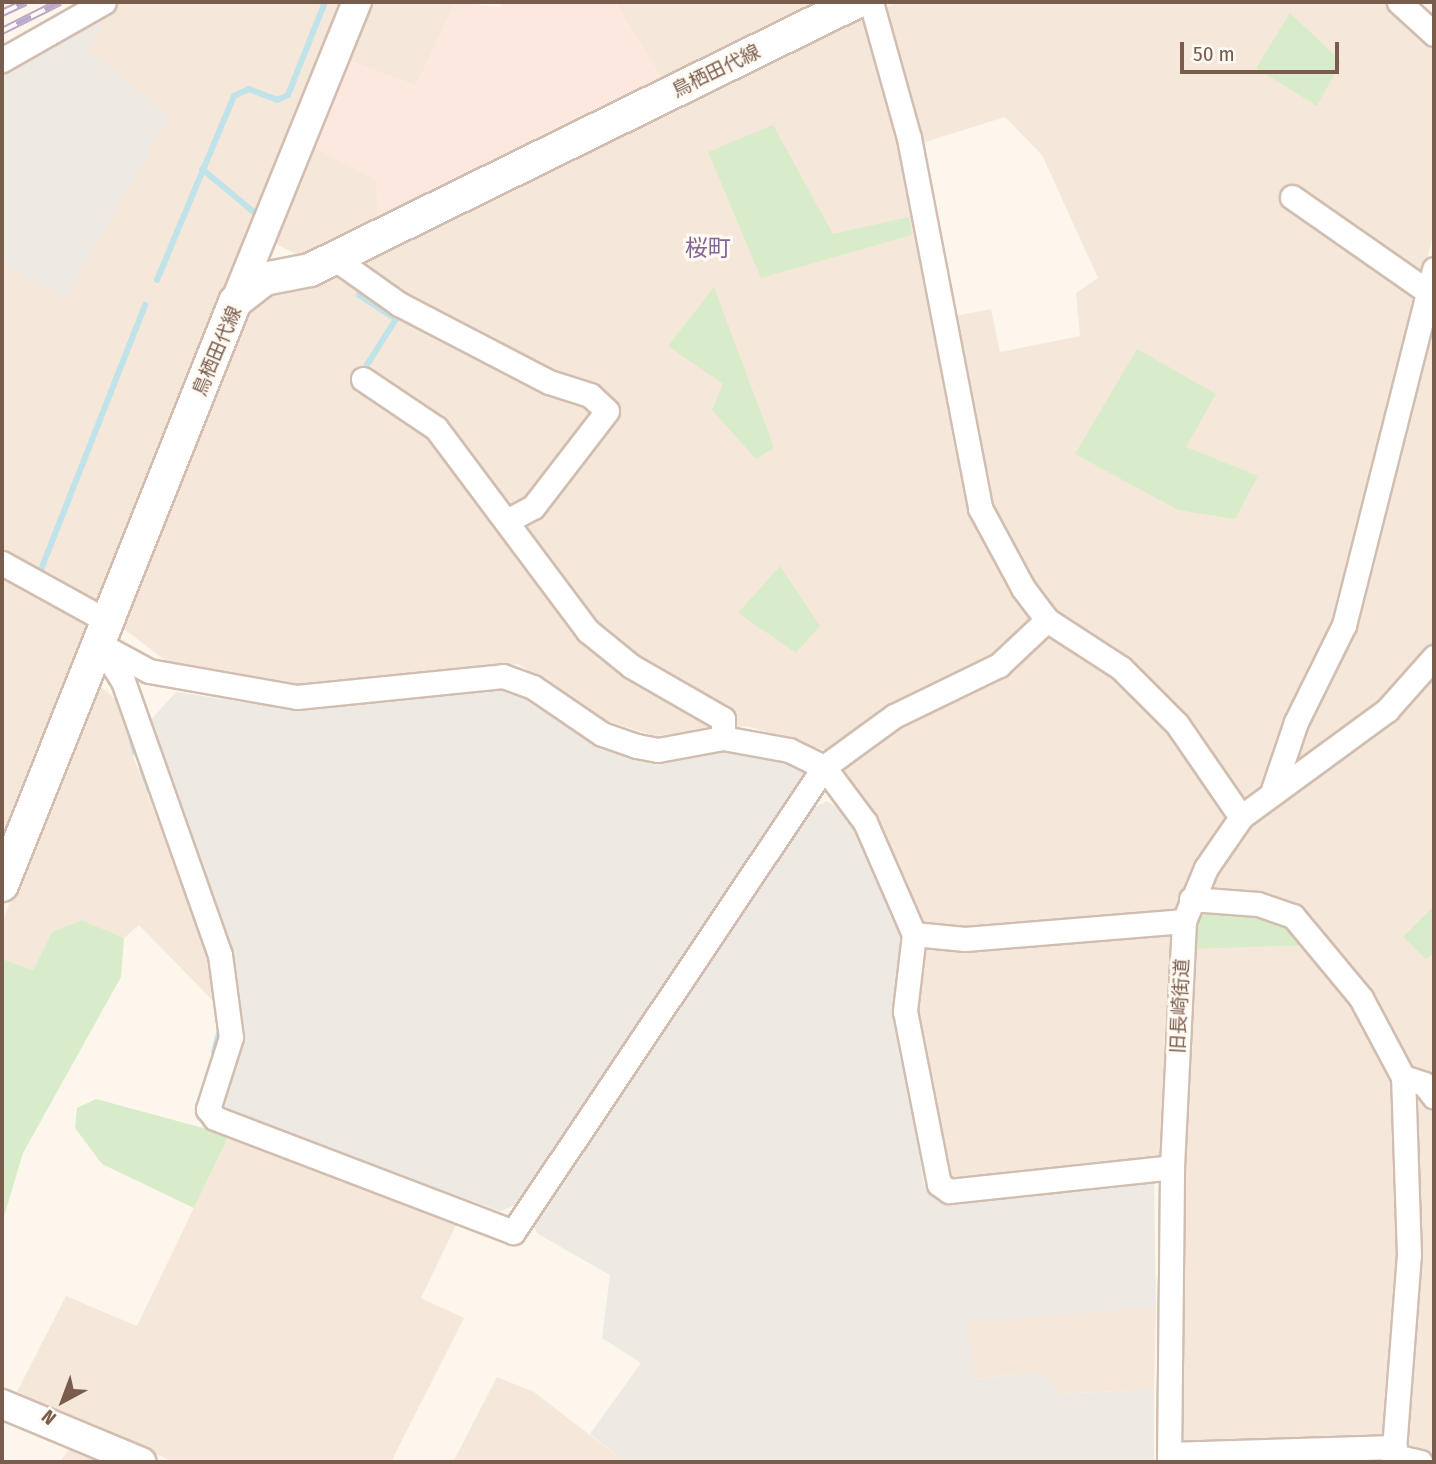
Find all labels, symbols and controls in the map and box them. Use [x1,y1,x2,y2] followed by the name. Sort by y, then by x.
[1184,28,1343,72] scale bar
[668,40,764,102] street label: 鳥栖田代線
[1193,41,1235,67] text: 50 m
[685,234,731,262] district label: 桜町
[188,303,246,399] street label: 鳥栖田代線
[1166,958,1194,1054] street label: 旧長崎街道
[28,1366,98,1436] north arrow
[37,1405,61,1430] text: N

